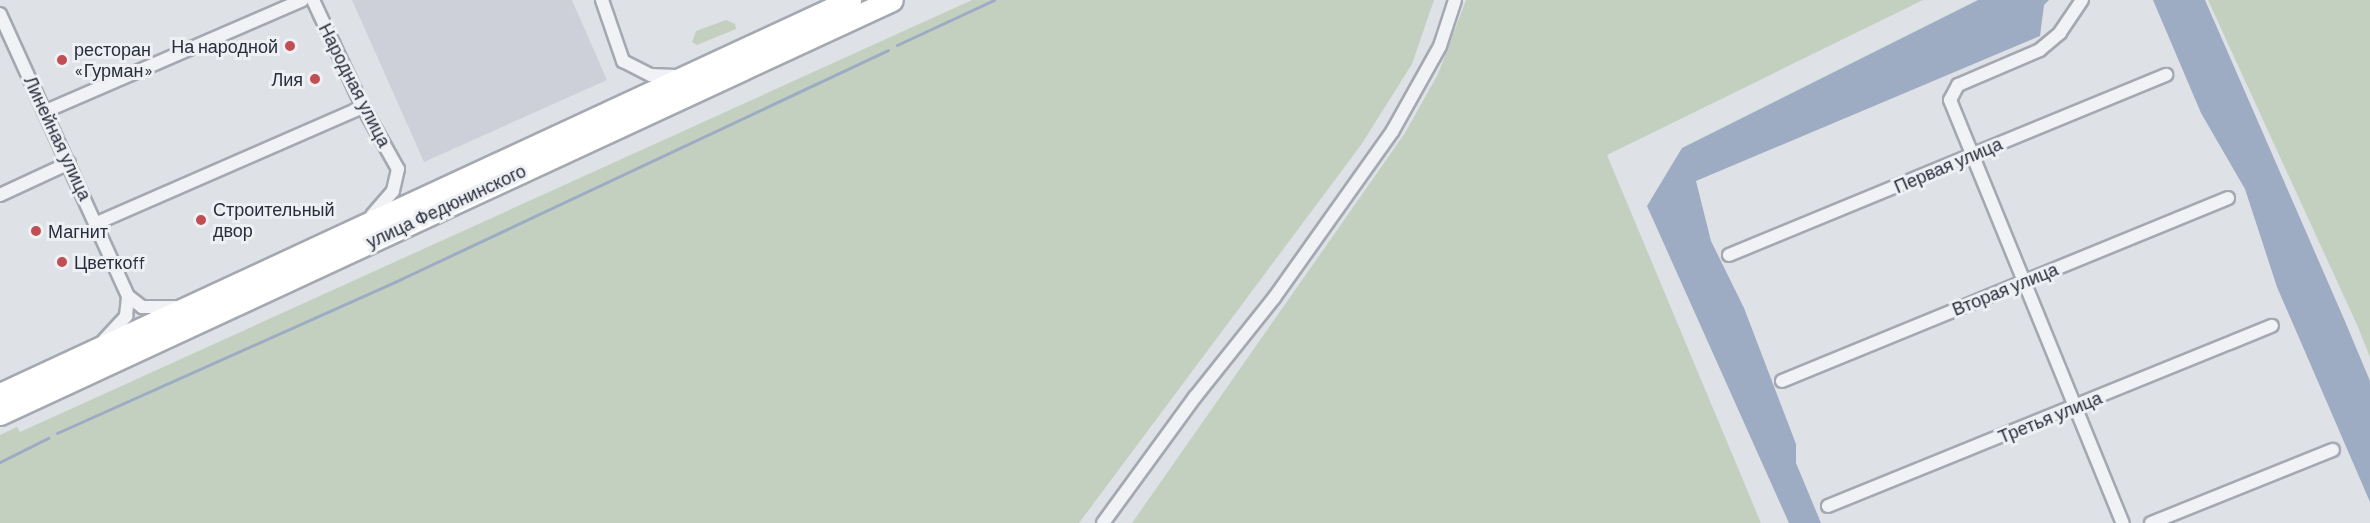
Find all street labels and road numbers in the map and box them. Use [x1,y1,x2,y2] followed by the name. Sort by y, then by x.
[315,20,395,150] street label: Народная улица
[20,72,96,204] street label: Линейная улица
[1891,133,2005,197] street label: Первая улица
[363,160,529,252] street label: улица Федюнинского
[1949,258,2061,320] street label: Вторая улица
[1995,386,2105,448] street label: Третья улица

